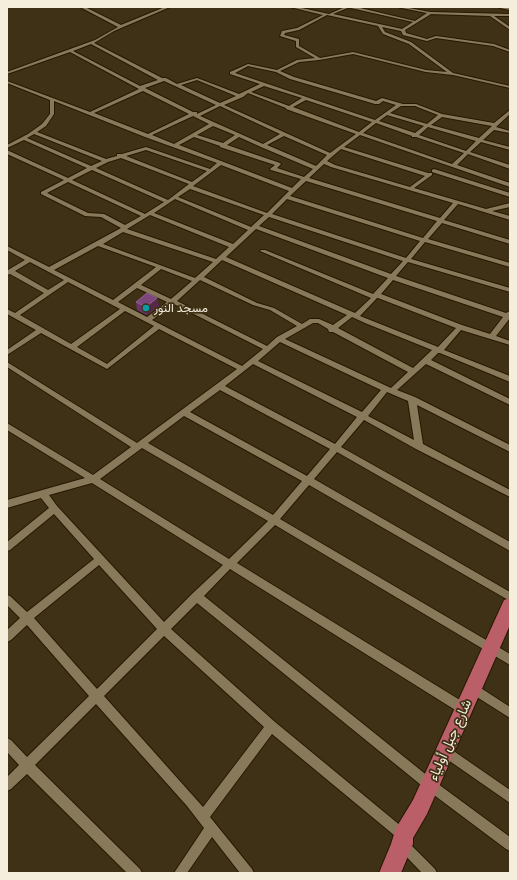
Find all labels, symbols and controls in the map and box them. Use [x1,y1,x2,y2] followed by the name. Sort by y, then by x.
[154,301,208,315] place label: مسجد النور
[141,303,151,313] marker: مسجد النور
[425,697,475,783] street label: شارع جبل أولياء

